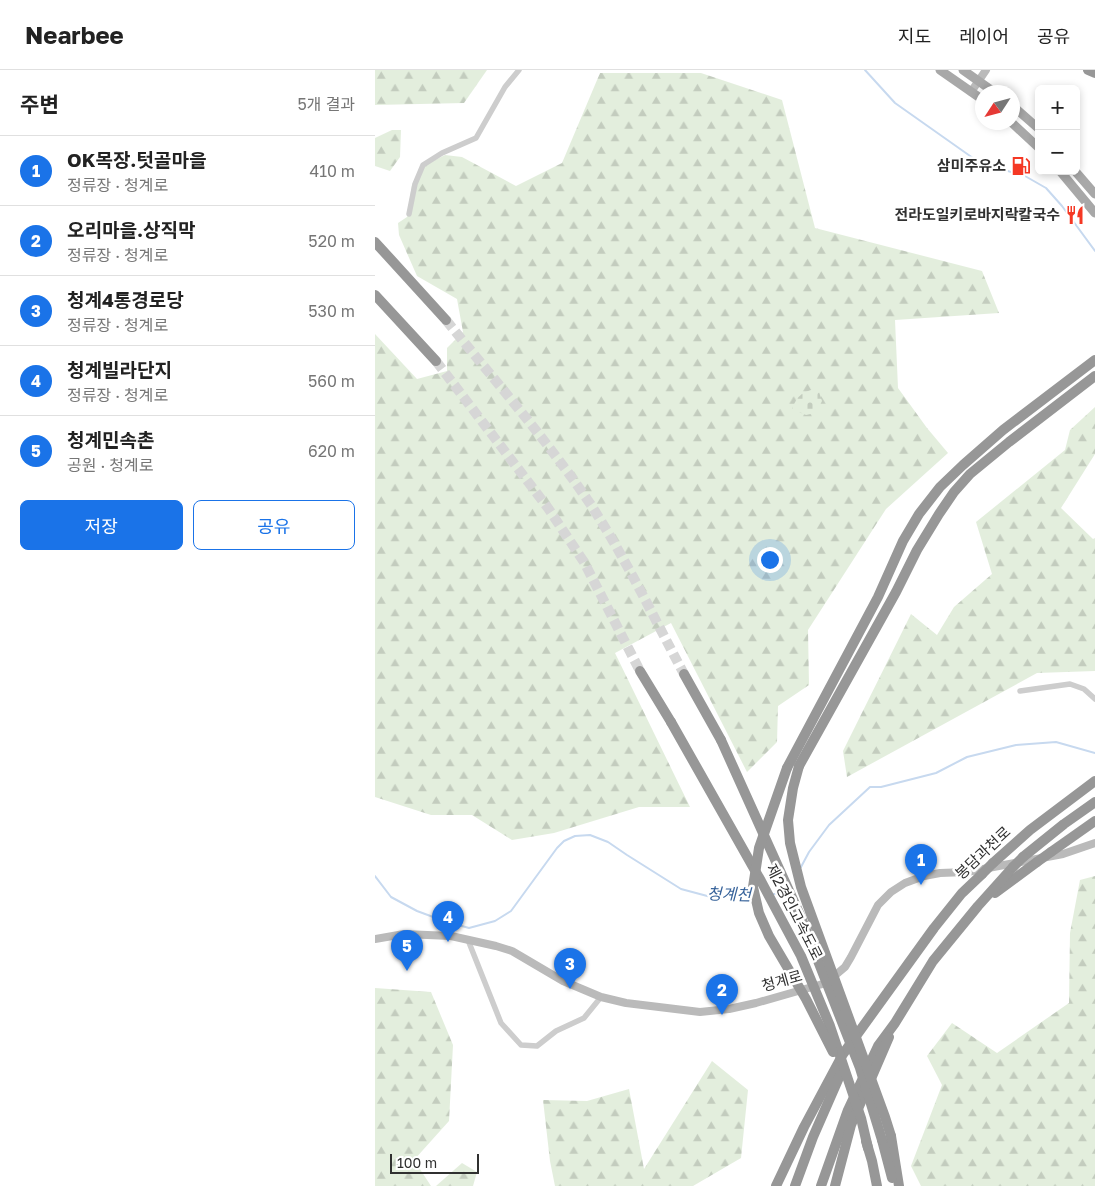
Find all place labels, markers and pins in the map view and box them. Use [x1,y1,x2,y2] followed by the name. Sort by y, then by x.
[1010,155,1032,177] fuel station icon: 삼미주유소
[937,156,1006,174] place label: 삼미주유소
[1064,204,1086,226] restaurant icon: 전라도일키로바지락칼국수
[894,205,1060,223] place label: 전라도일키로바지락칼국수
[905,844,937,885] pin: 1
[432,901,464,942] pin: 4
[391,930,423,971] pin: 5
[554,948,586,989] pin: 3
[706,974,738,1015] pin: 2

